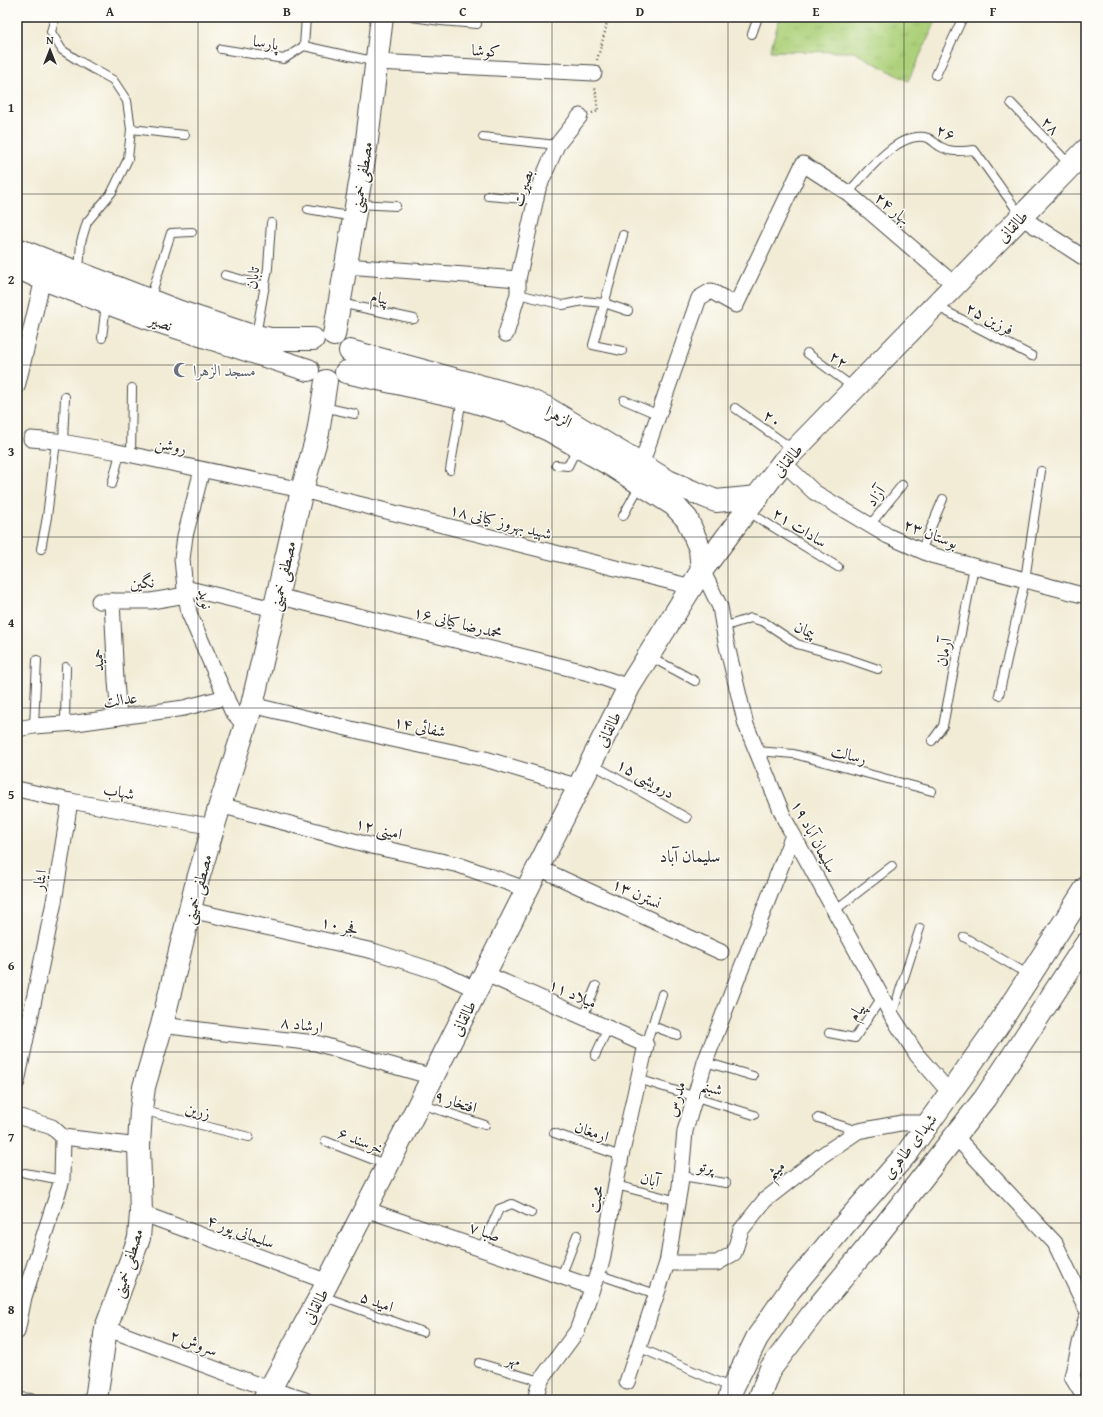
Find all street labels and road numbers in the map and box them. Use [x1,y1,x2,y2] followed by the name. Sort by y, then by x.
[251,28,282,56] street label: پارسا
[471,37,501,63] street label: کوشا
[1036,110,1066,140] street label: ۲۸
[933,117,959,147] street label: ۲۶
[344,140,378,214] street label: مصطفی خمینی
[505,166,539,210] street label: بصیرت
[870,186,916,230] street label: بهار ۲۴
[991,204,1033,248] street label: طالقانی
[239,264,265,291] street label: تابان
[368,283,392,314] street label: پیام
[962,295,1018,341] street label: فرزین ۲۵
[144,306,176,337] street label: نصیر
[824,344,854,374] street label: ۲۲
[541,399,577,433] street label: الزهرا
[758,403,788,433] street label: ۲۰
[153,430,189,460] street label: روشن
[766,438,808,482] street label: طالقانی
[859,479,892,511] street label: آزاد
[447,497,555,545] street label: شهید بهروز کیانی ۱۸
[768,501,832,553] street label: سادات ۲۱
[900,512,962,554] street label: بوستان ۲۳
[262,538,302,614] street label: مصطفی خمینی
[129,569,155,595] street label: نگین
[192,586,220,612] street label: نوید
[411,599,505,645] street label: محمدرضا کیانی ۱۶
[790,614,821,645] street label: پیمان
[928,634,958,668] street label: آرمان
[84,648,110,672] street label: حمید
[101,685,139,713] street label: عدالت
[589,707,627,751] street label: طالقانی
[392,709,448,743] street label: شفائی ۱۴
[828,738,870,770] street label: رسالت
[613,752,679,804] street label: درویشی ۱۵
[101,776,137,806] street label: شهاب
[786,795,844,877] street label: سلیمان آباد ۱۹
[353,811,405,845] street label: امینی ۱۲
[176,851,218,927] street label: مصطفی خمینی
[25,868,52,894] street label: ایثار
[609,871,665,915] street label: نسترن ۱۳
[319,909,361,941] street label: فجر ۱۰
[545,972,601,1014] street label: میلاد ۱۱
[444,996,482,1040] street label: طالقانی
[841,997,874,1027] street label: پیام
[279,1009,325,1039] street label: ارشاد ۸
[696,1072,726,1107] street label: شبنم
[658,1078,692,1120] street label: مدرس
[432,1083,480,1119] street label: افتخار ۹
[183,1095,213,1125] street label: زرین
[876,1108,942,1184] street label: شهدای طاهری
[572,1114,612,1148] street label: ارمغان
[334,1120,388,1160] street label: خرسند ۶
[694,1153,718,1179] street label: پرتو
[760,1154,793,1188] street label: میثم
[638,1165,664,1193] street label: آبان
[581,1183,609,1215] street label: محبت
[204,1208,278,1254] street label: سلیمانی پور ۴
[466,1215,504,1247] street label: صبا ۷
[105,1225,149,1301] street label: مصطفی خمینی
[296,1284,334,1328] street label: طالقانی
[357,1284,397,1318] street label: امید ۵
[167,1322,221,1362] street label: سروش ۲
[502,1345,524,1373] street label: مهر

